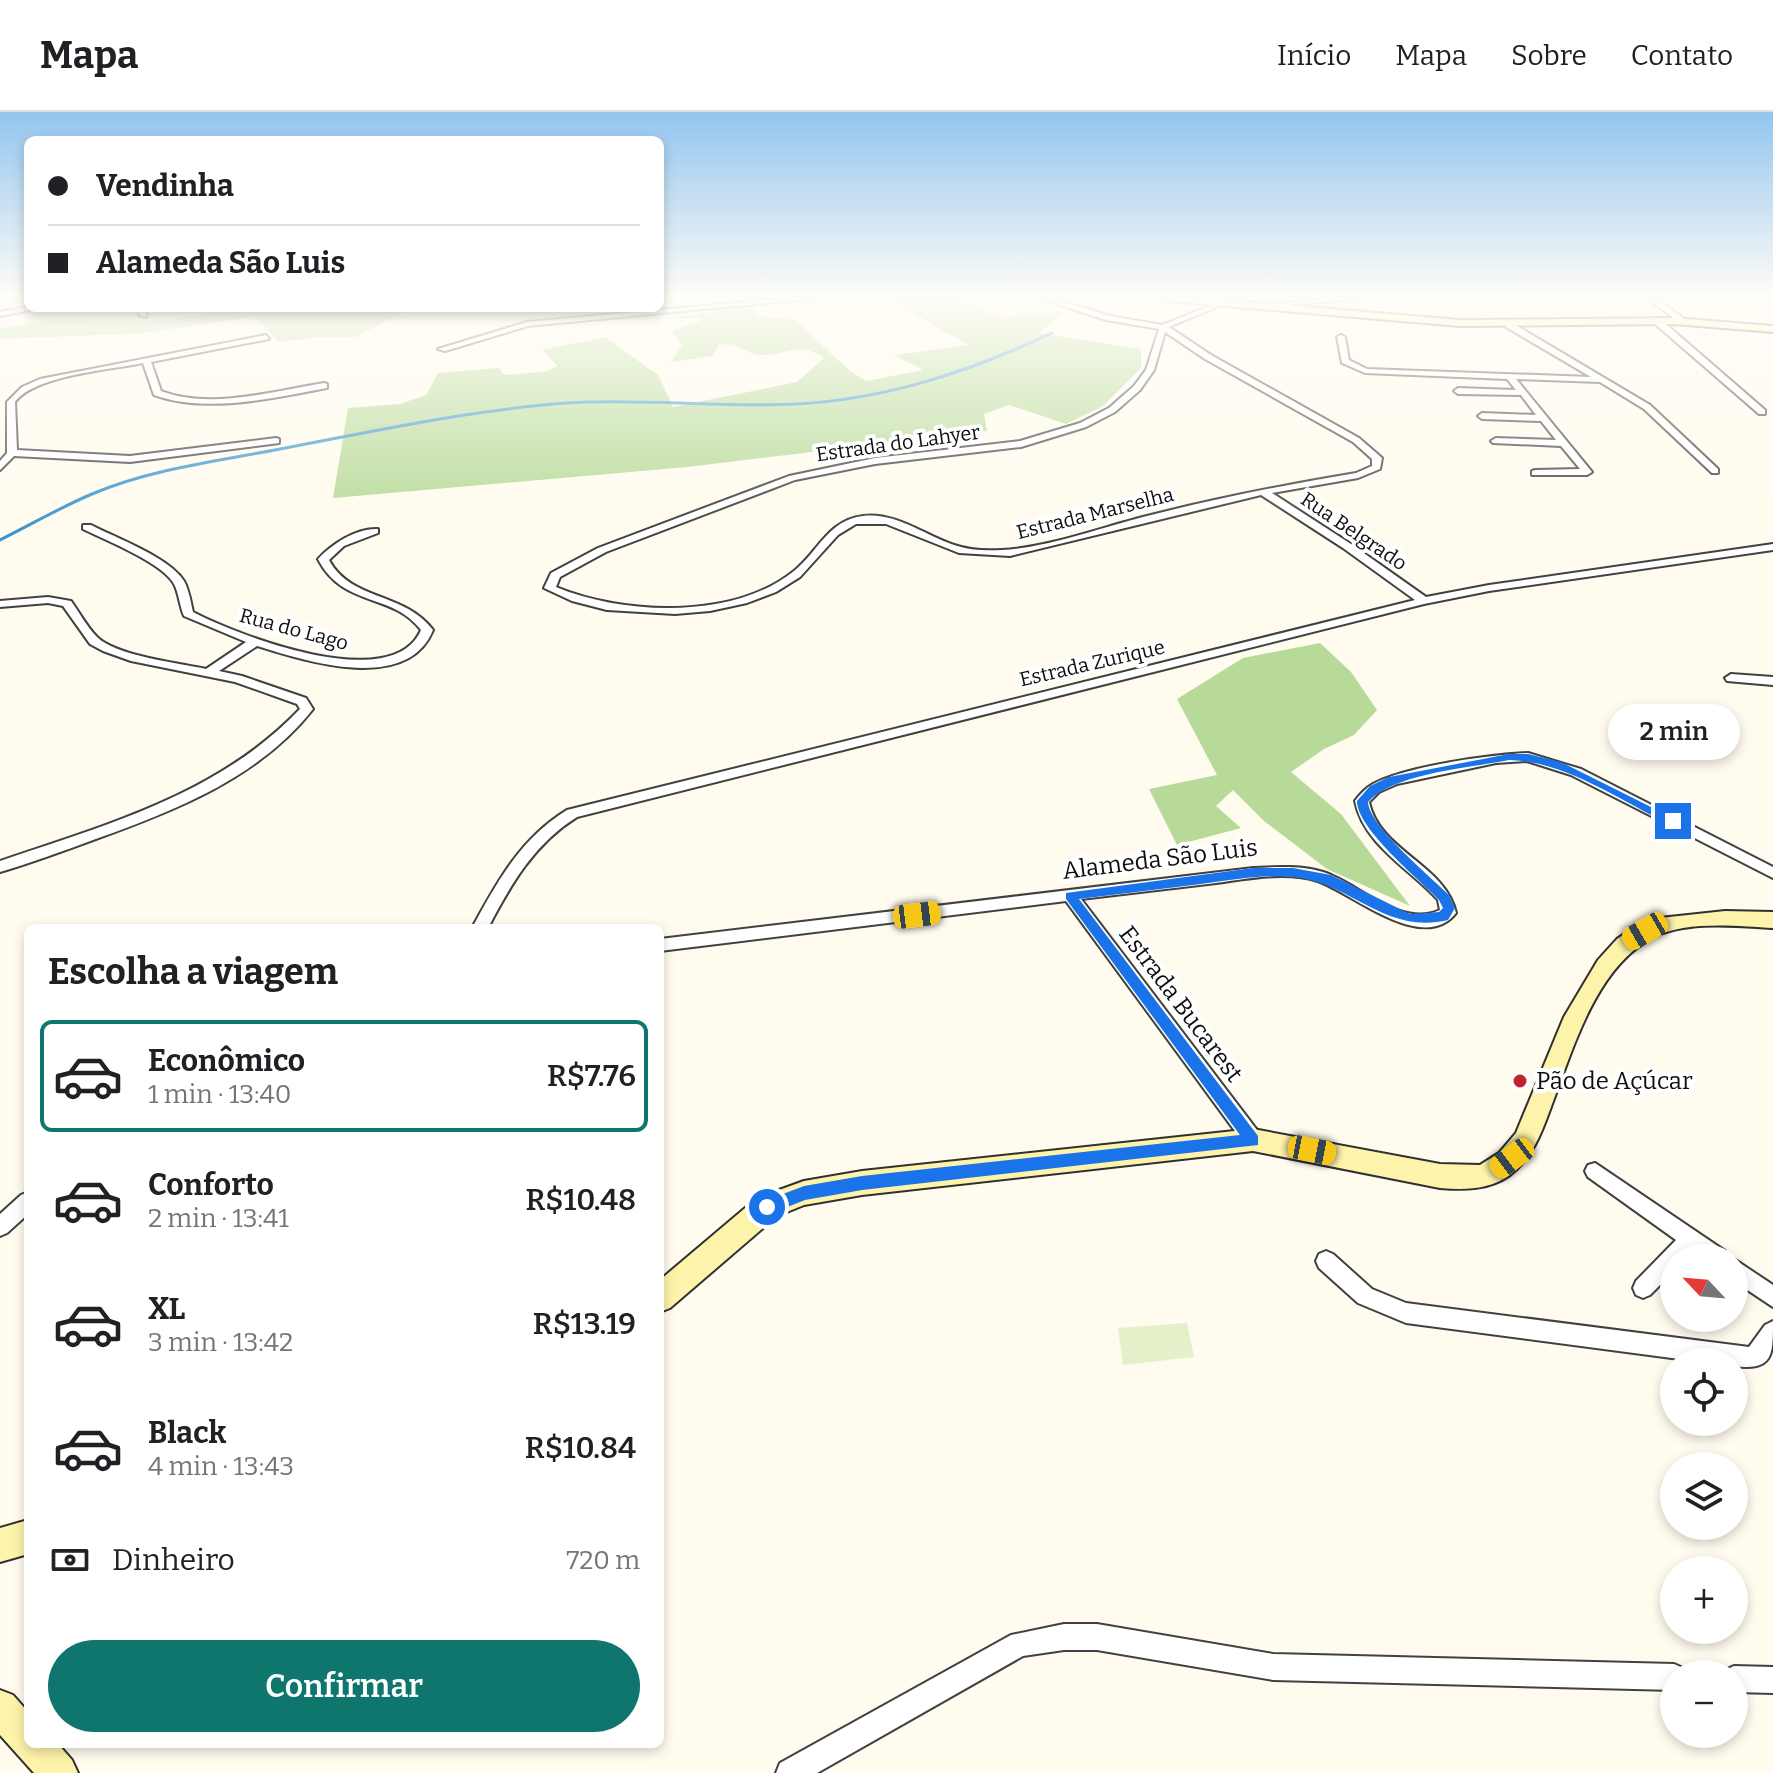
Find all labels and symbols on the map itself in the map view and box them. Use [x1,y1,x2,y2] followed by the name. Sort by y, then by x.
[814,420,982,466] street label: Estrada do Lahyer
[1014,482,1176,544] street label: Estrada Marselha
[1296,487,1412,575] street label: Rua Belgrado
[237,603,351,655] street label: Rua do Lago
[1017,635,1167,691] street label: Estrada Zurique
[1607,705,1739,761] callout: 2 min
[1655,803,1691,839] route end
[1061,833,1259,885] street label: Alameda São Luis
[892,900,942,930] car
[1618,909,1672,953] car
[1113,921,1249,1088] street label: Estrada Bucarest
[1536,1067,1693,1095] place label: Pão de Açúcar
[1511,1072,1529,1090] marker: Pão de Açúcar
[1286,1134,1338,1166] car
[1486,1134,1538,1182] car
[749,1189,785,1225] route start
[1660,1244,1748,1332] north arrow

